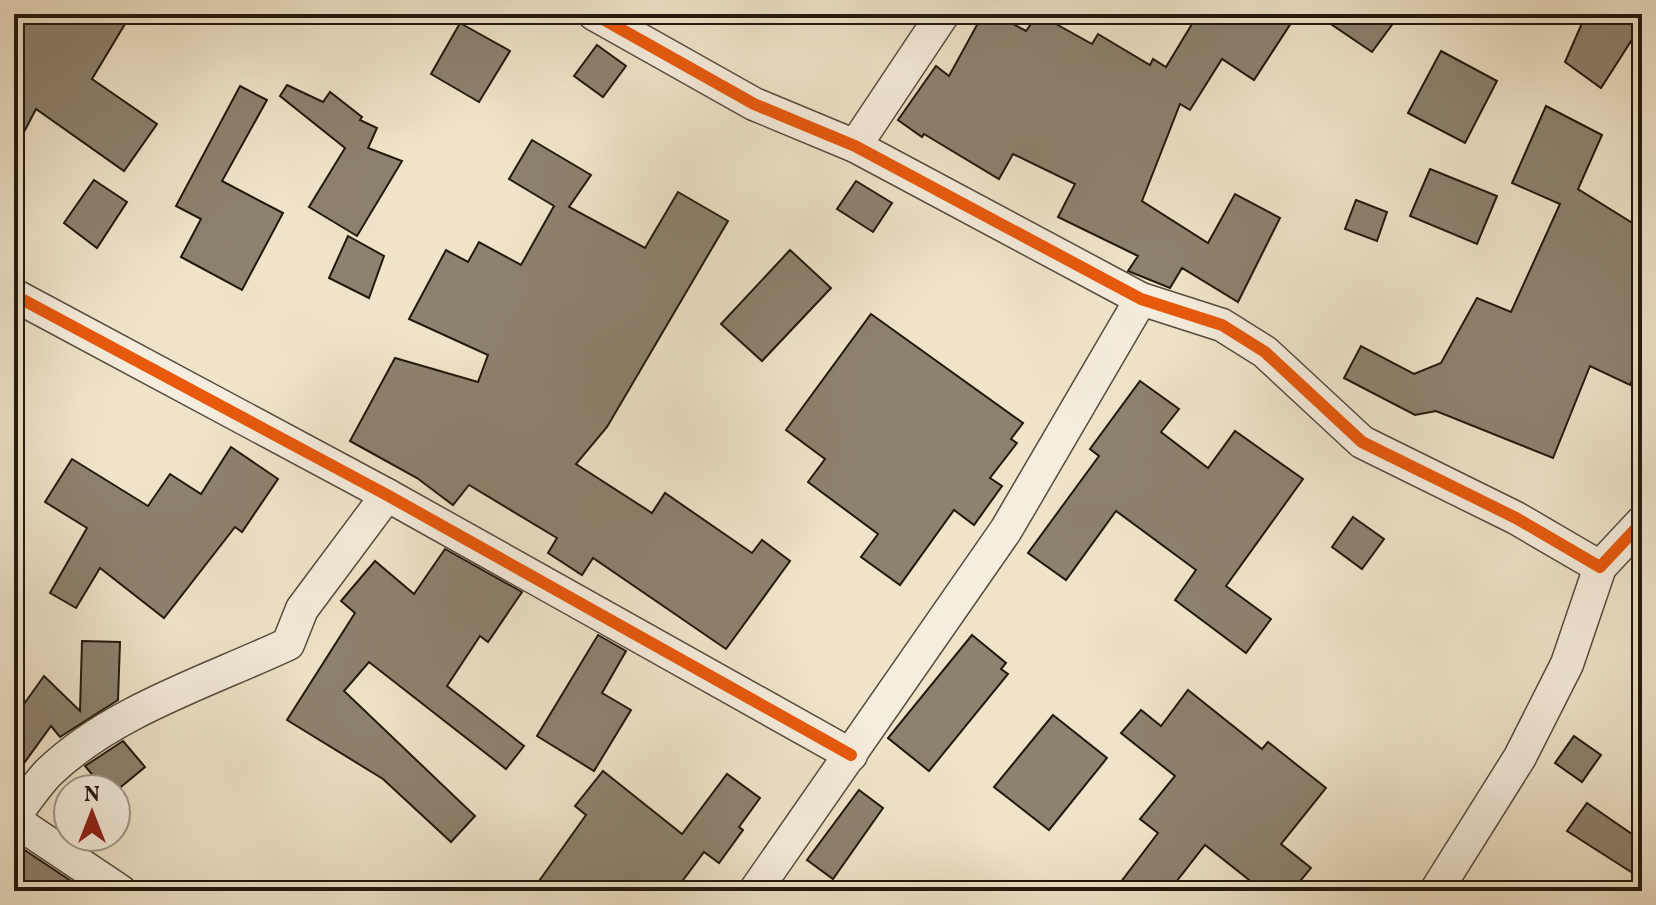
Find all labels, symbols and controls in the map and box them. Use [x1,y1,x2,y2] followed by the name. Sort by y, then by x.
[52,773,132,853] north arrow
[84,780,100,811] text: N

